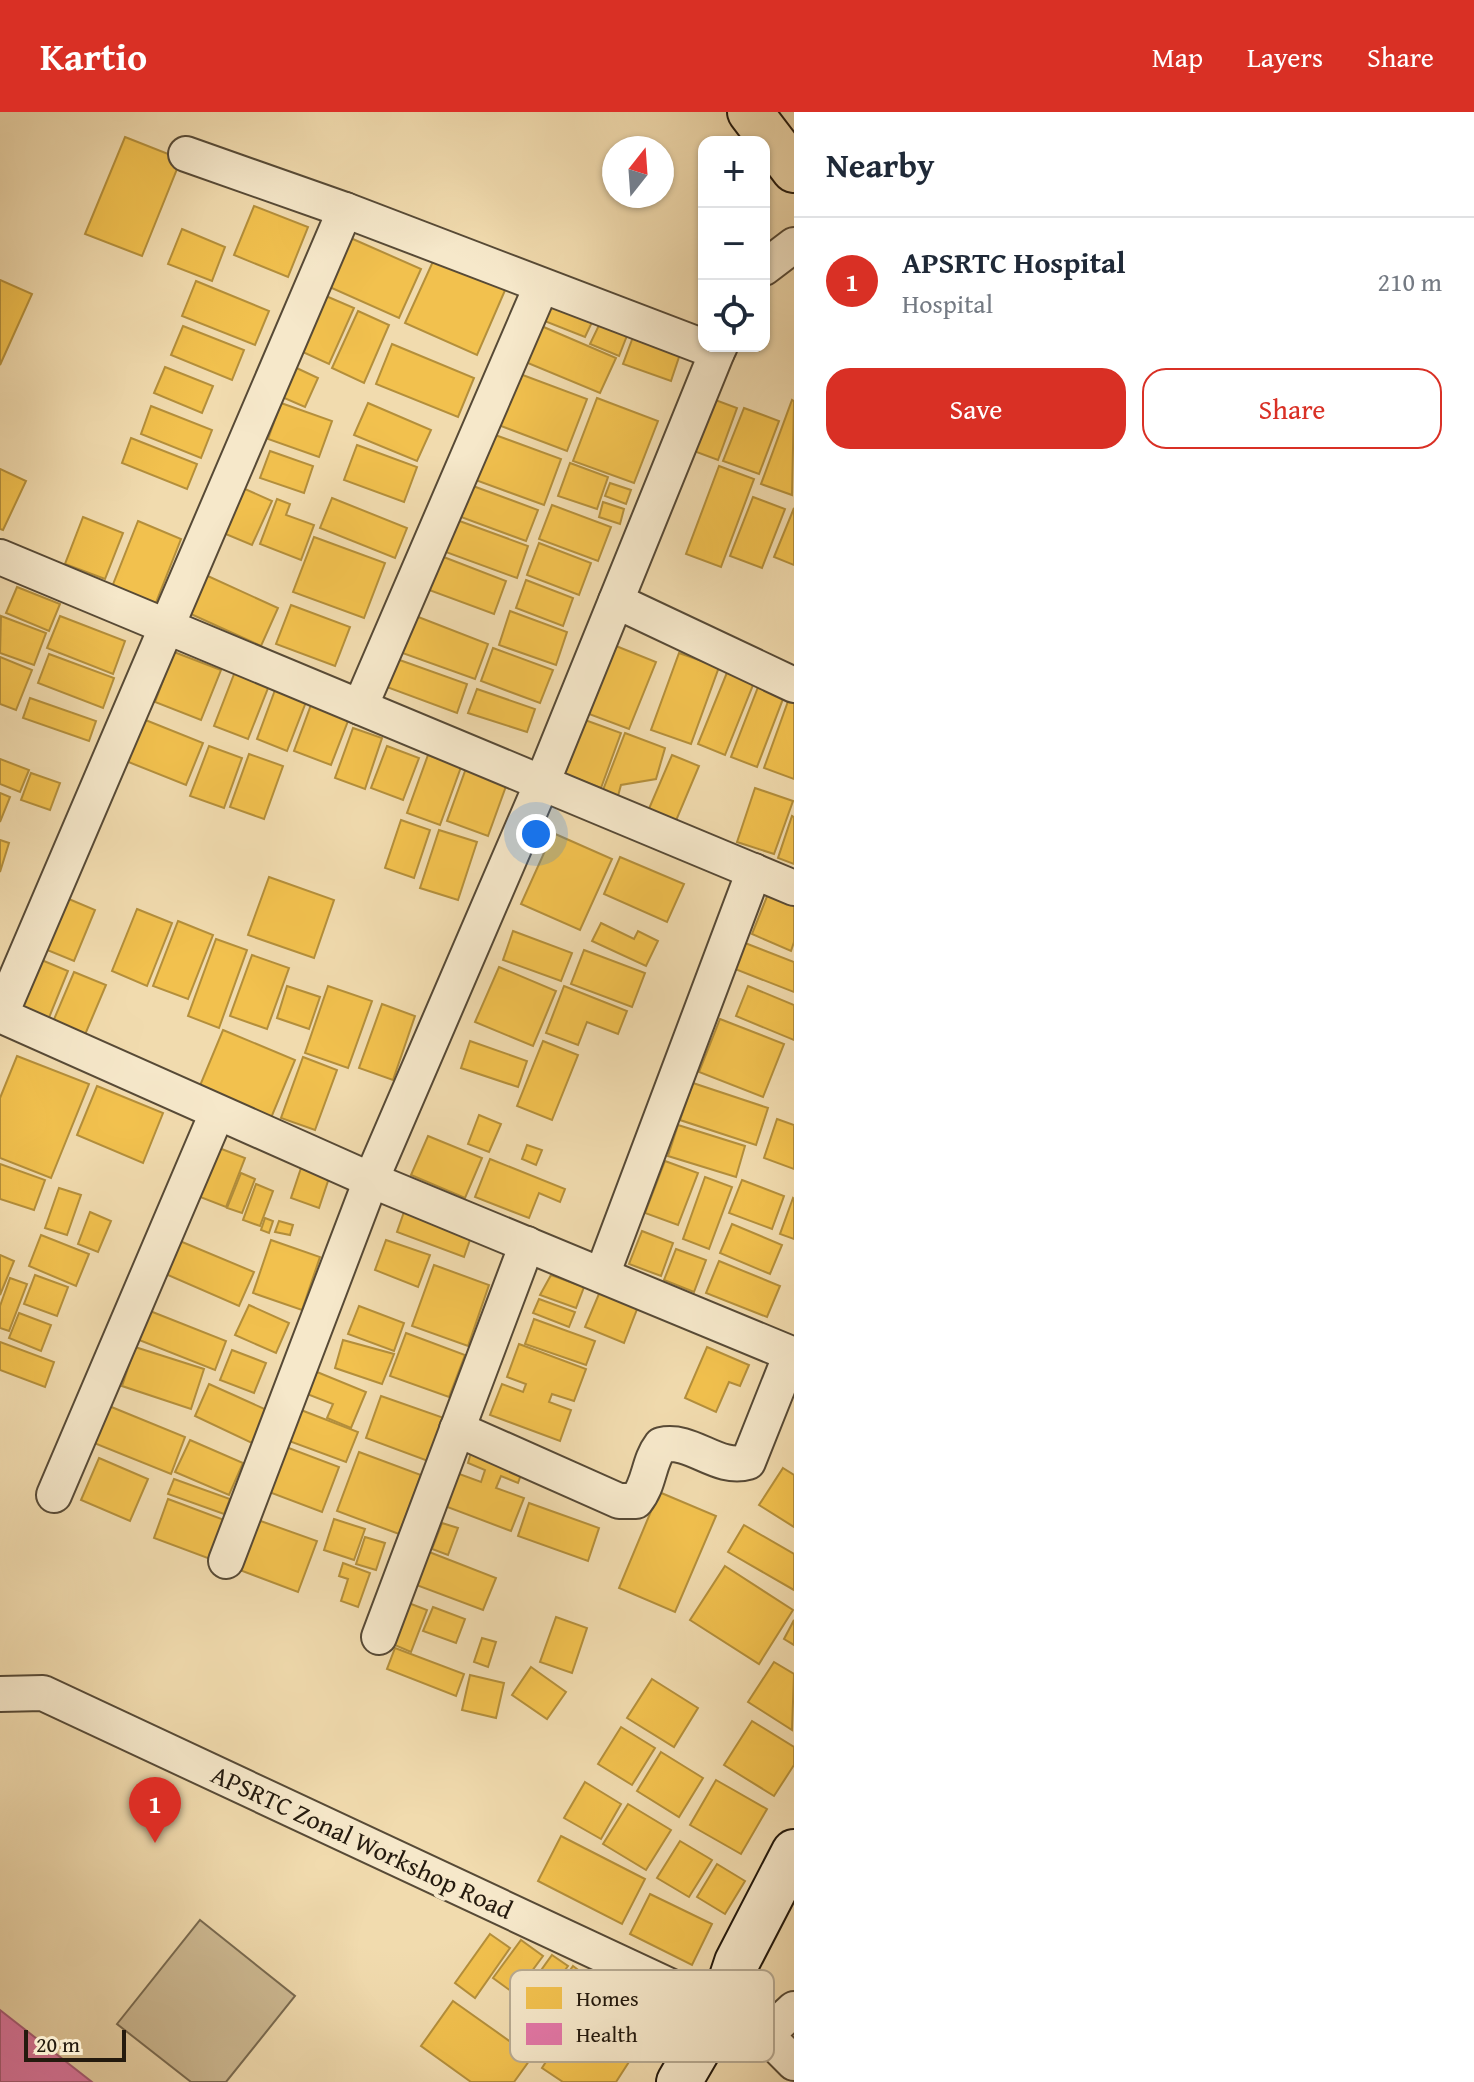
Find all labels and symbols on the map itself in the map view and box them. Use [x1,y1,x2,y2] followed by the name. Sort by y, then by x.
[602,136,674,208] north arrow
[516,814,556,854] your location
[205,1754,520,1929] street label: APSRTC Zonal Workshop Road
[129,1777,181,1843] pin: 1
[510,1970,774,2062] legend
[576,1982,639,2014] text: Homes
[576,2018,638,2050] text: Health
[24,2026,126,2062] scale bar

